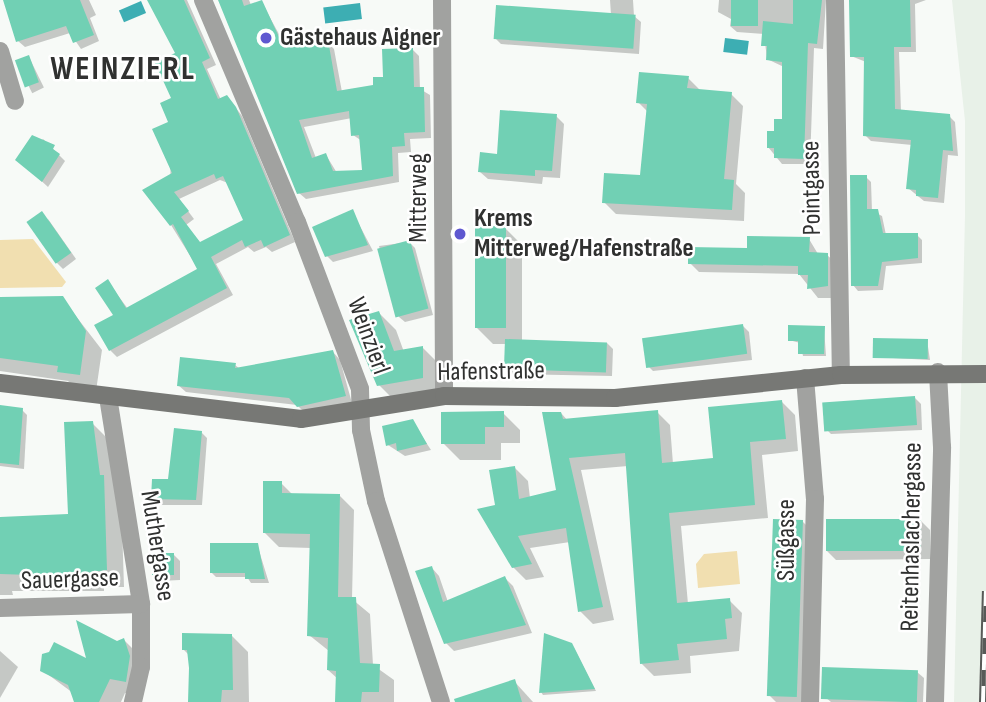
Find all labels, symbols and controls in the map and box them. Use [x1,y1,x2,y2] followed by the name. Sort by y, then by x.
[280,22,441,54] place label: Gästehaus Aigner
[258,30,274,46] marker: Gästehaus Aigner
[51,50,195,90] district label: WEINZIERL
[796,140,828,236] street label: Pointgasse
[403,153,435,243] street label: Mitterweg
[474,203,694,264] place label: Krems Mitterweg/Hafenstraße
[452,226,468,242] marker: Krems Mitterweg/Hafenstraße
[340,293,396,379] street label: Weinzierl
[437,355,545,389] street label: Hafenstraße
[895,442,929,632] street label: Reitenhaslachergasse
[133,489,181,603] street label: Muthergasse
[771,499,803,581] street label: Süßgasse
[20,563,120,597] street label: Sauergasse

